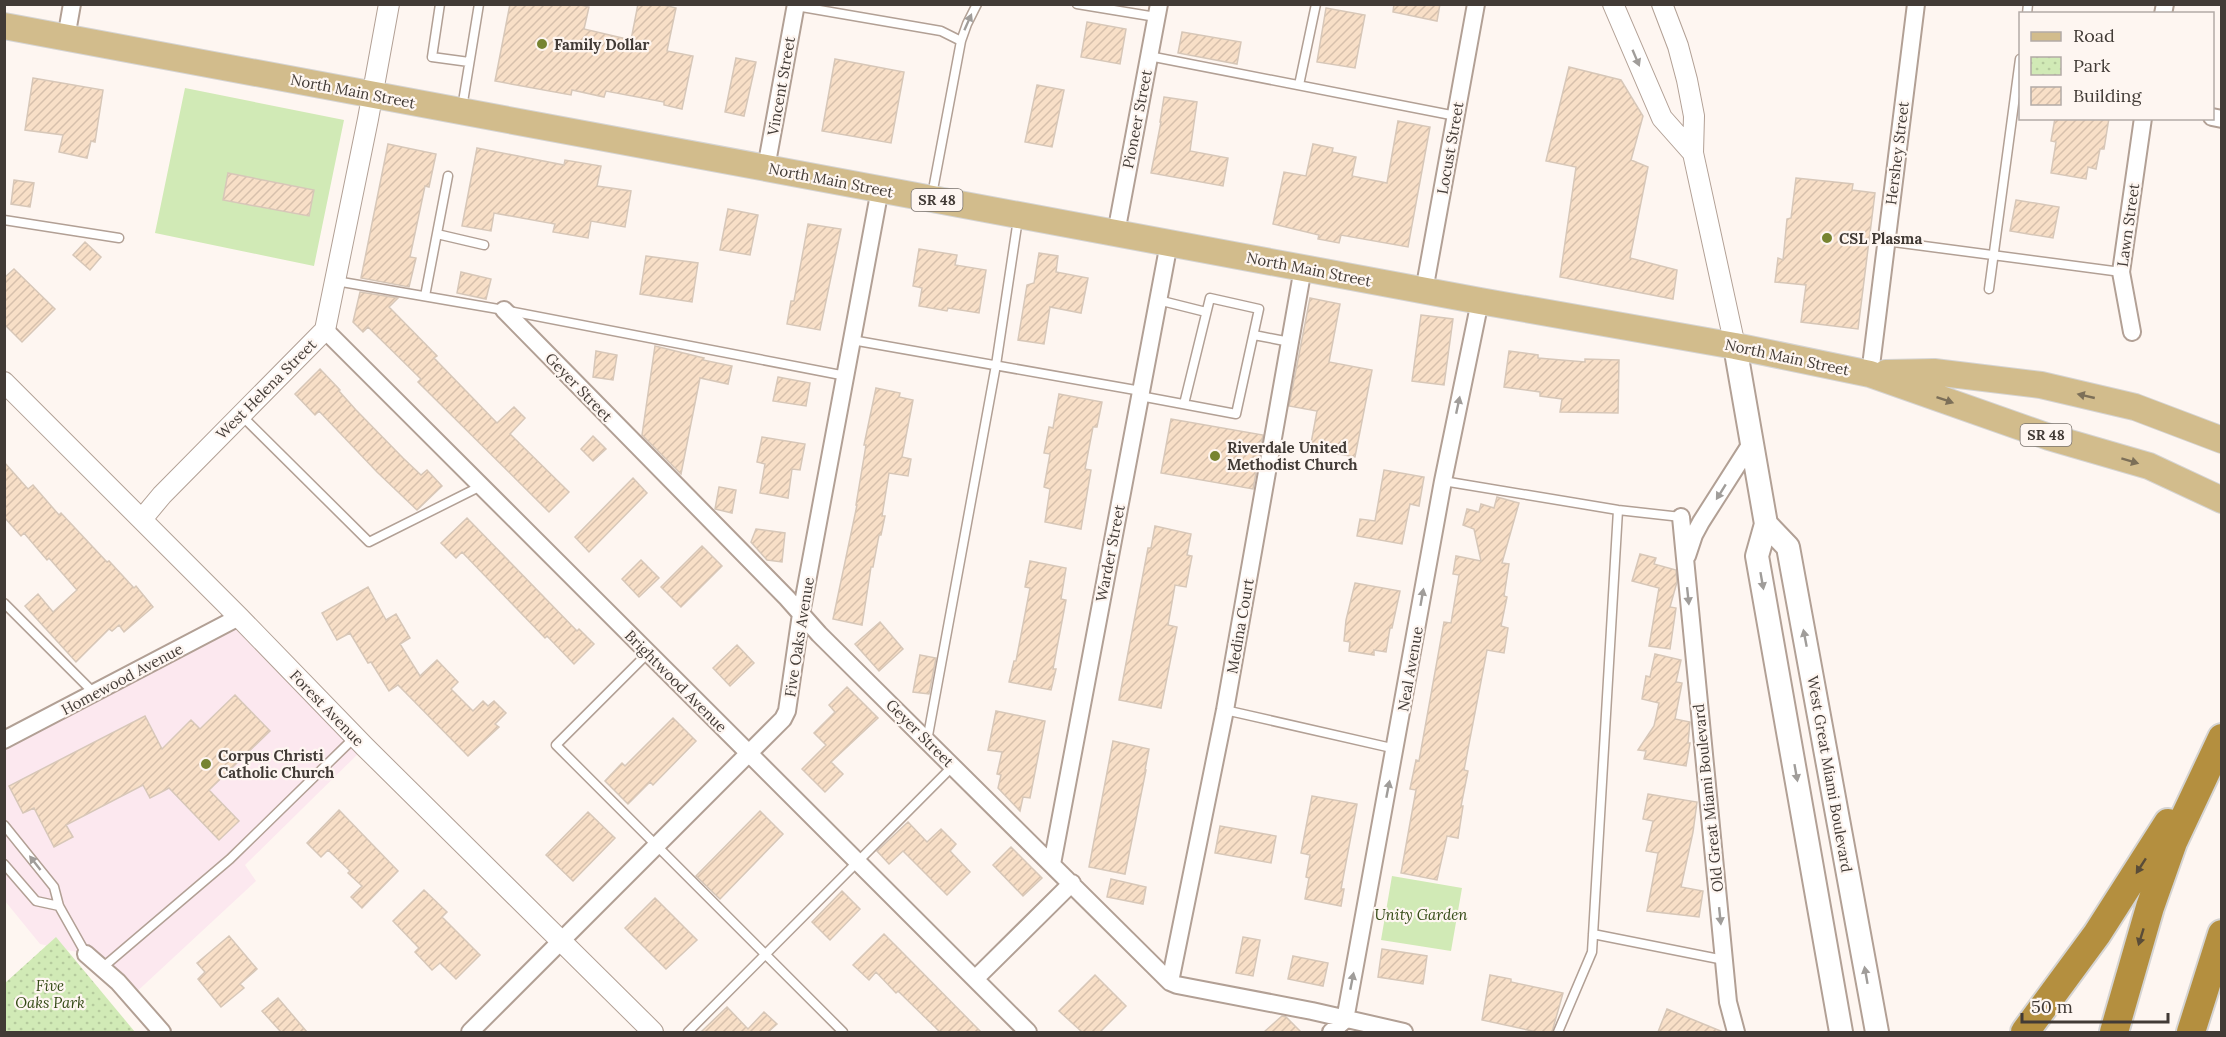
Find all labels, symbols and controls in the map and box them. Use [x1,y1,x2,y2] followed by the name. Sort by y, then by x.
[2019,12,2214,120] legend
[964,14,973,31] one-way arrow
[2073,24,2115,47] text: Road
[554,35,650,54] place label: Family Dollar
[763,35,799,138] street label: Vincent Street
[535,37,549,51] marker: Family Dollar
[1632,50,1641,67] one-way arrow
[2073,54,2111,77] text: Park
[1118,68,1156,170] street label: Pioneer Street
[289,70,417,112] street label: North Main Street
[2073,84,2143,107] text: Building
[1433,100,1468,196] street label: Locust Street
[1881,100,1913,206] street label: Hershey Street
[767,159,895,201] street label: North Main Street
[2113,182,2143,268] street label: Lawn Street
[912,189,962,211] road number: SR 48
[1839,229,1922,248] place label: CSL Plasma
[1820,231,1834,245] marker: CSL Plasma
[1245,248,1373,290] street label: North Main Street
[212,335,320,443] street label: West Helena Street
[1723,335,1851,380] street label: North Main Street
[541,349,617,426] street label: Geyer Street
[2077,390,2096,400] one-way arrow
[1936,395,1954,405] one-way arrow
[1454,396,1463,415] one-way arrow
[2020,424,2072,446] road number: SR 48
[1227,438,1358,474] place label: Riverdale United Methodist Church
[1208,449,1222,463] marker: Riverdale United Methodist Church
[2121,457,2139,466] one-way arrow
[1715,483,1726,500] one-way arrow
[1091,503,1129,603] street label: Warder Street
[1758,571,1767,590] one-way arrow
[780,576,818,698] street label: Five Oaks Avenue
[1222,577,1258,675] street label: Medina Court
[1418,587,1427,606] one-way arrow
[1683,587,1693,606] one-way arrow
[1393,625,1427,713] street label: Neal Avenue
[621,626,731,736] street label: Brightwood Avenue
[1800,629,1809,648] one-way arrow
[58,639,186,719] street label: Homewood Avenue
[286,666,368,750] street label: Forest Avenue
[1803,674,1857,874] street label: West Great Miami Boulevard
[882,695,958,771] street label: Geyer Street
[1689,703,1727,893] street label: Old Great Miami Boulevard
[218,746,335,782] place label: Corpus Christi Catholic Church
[199,757,213,771] marker: Corpus Christi Catholic Church
[1792,763,1801,782] one-way arrow
[1384,779,1393,798] one-way arrow
[30,856,42,871] one-way arrow
[2135,857,2147,873] one-way arrow
[1374,905,1468,924] park label: Unity Garden
[1715,906,1725,925] one-way arrow
[2136,928,2145,946] one-way arrow
[1862,965,1871,984] one-way arrow
[1348,971,1357,990] one-way arrow
[15,976,85,1012] park label: Five Oaks Park
[2022,986,2168,1024] scale bar
[2031,995,2073,1018] text: 50 m

